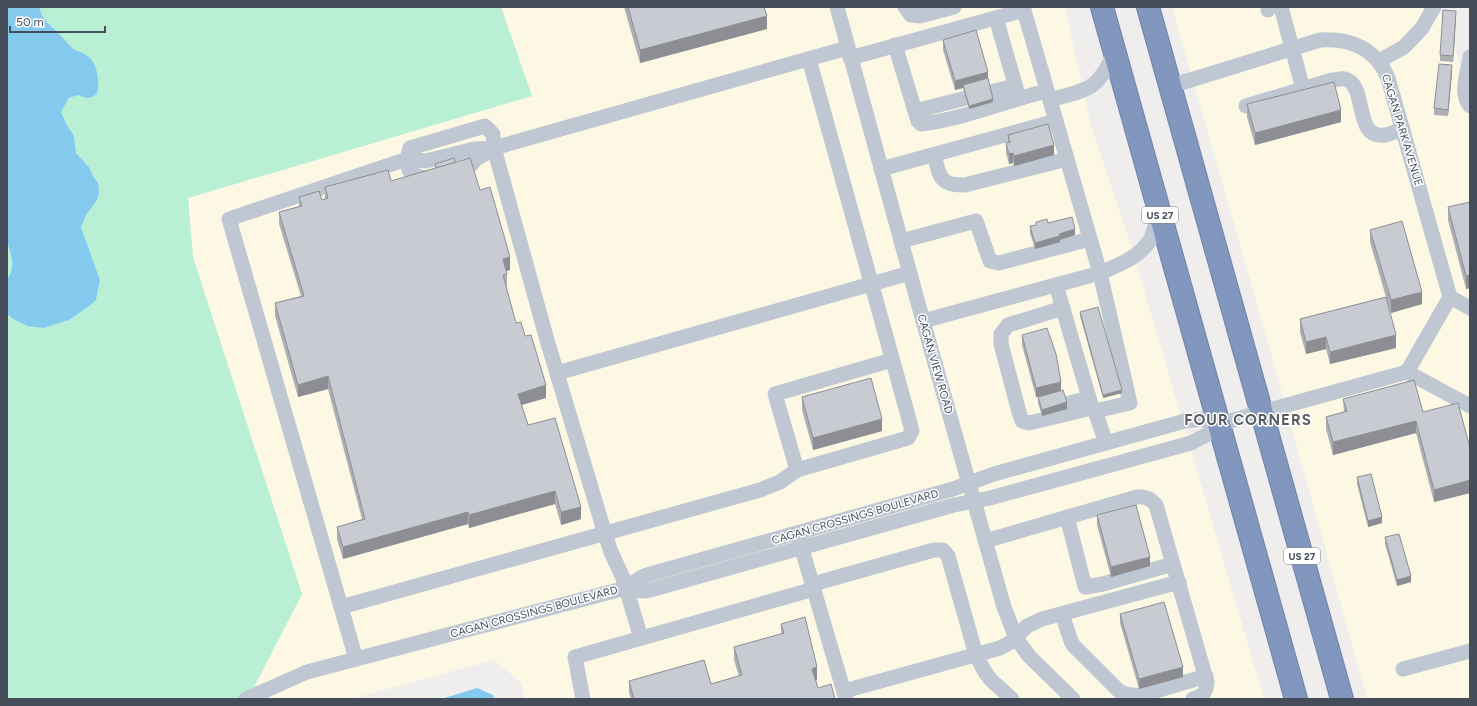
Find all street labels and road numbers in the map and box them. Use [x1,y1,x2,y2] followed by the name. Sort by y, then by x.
[1379,73,1425,187] street label: CAGAN PARK AVENUE
[1142,207,1178,223] road number: US 27
[915,313,956,416] street label: CAGAN VIEW ROAD
[770,487,940,547] street label: CAGAN CROSSINGS BOULEVARD
[1284,548,1320,564] road number: US 27
[449,583,619,641] street label: CAGAN CROSSINGS BOULEVARD

